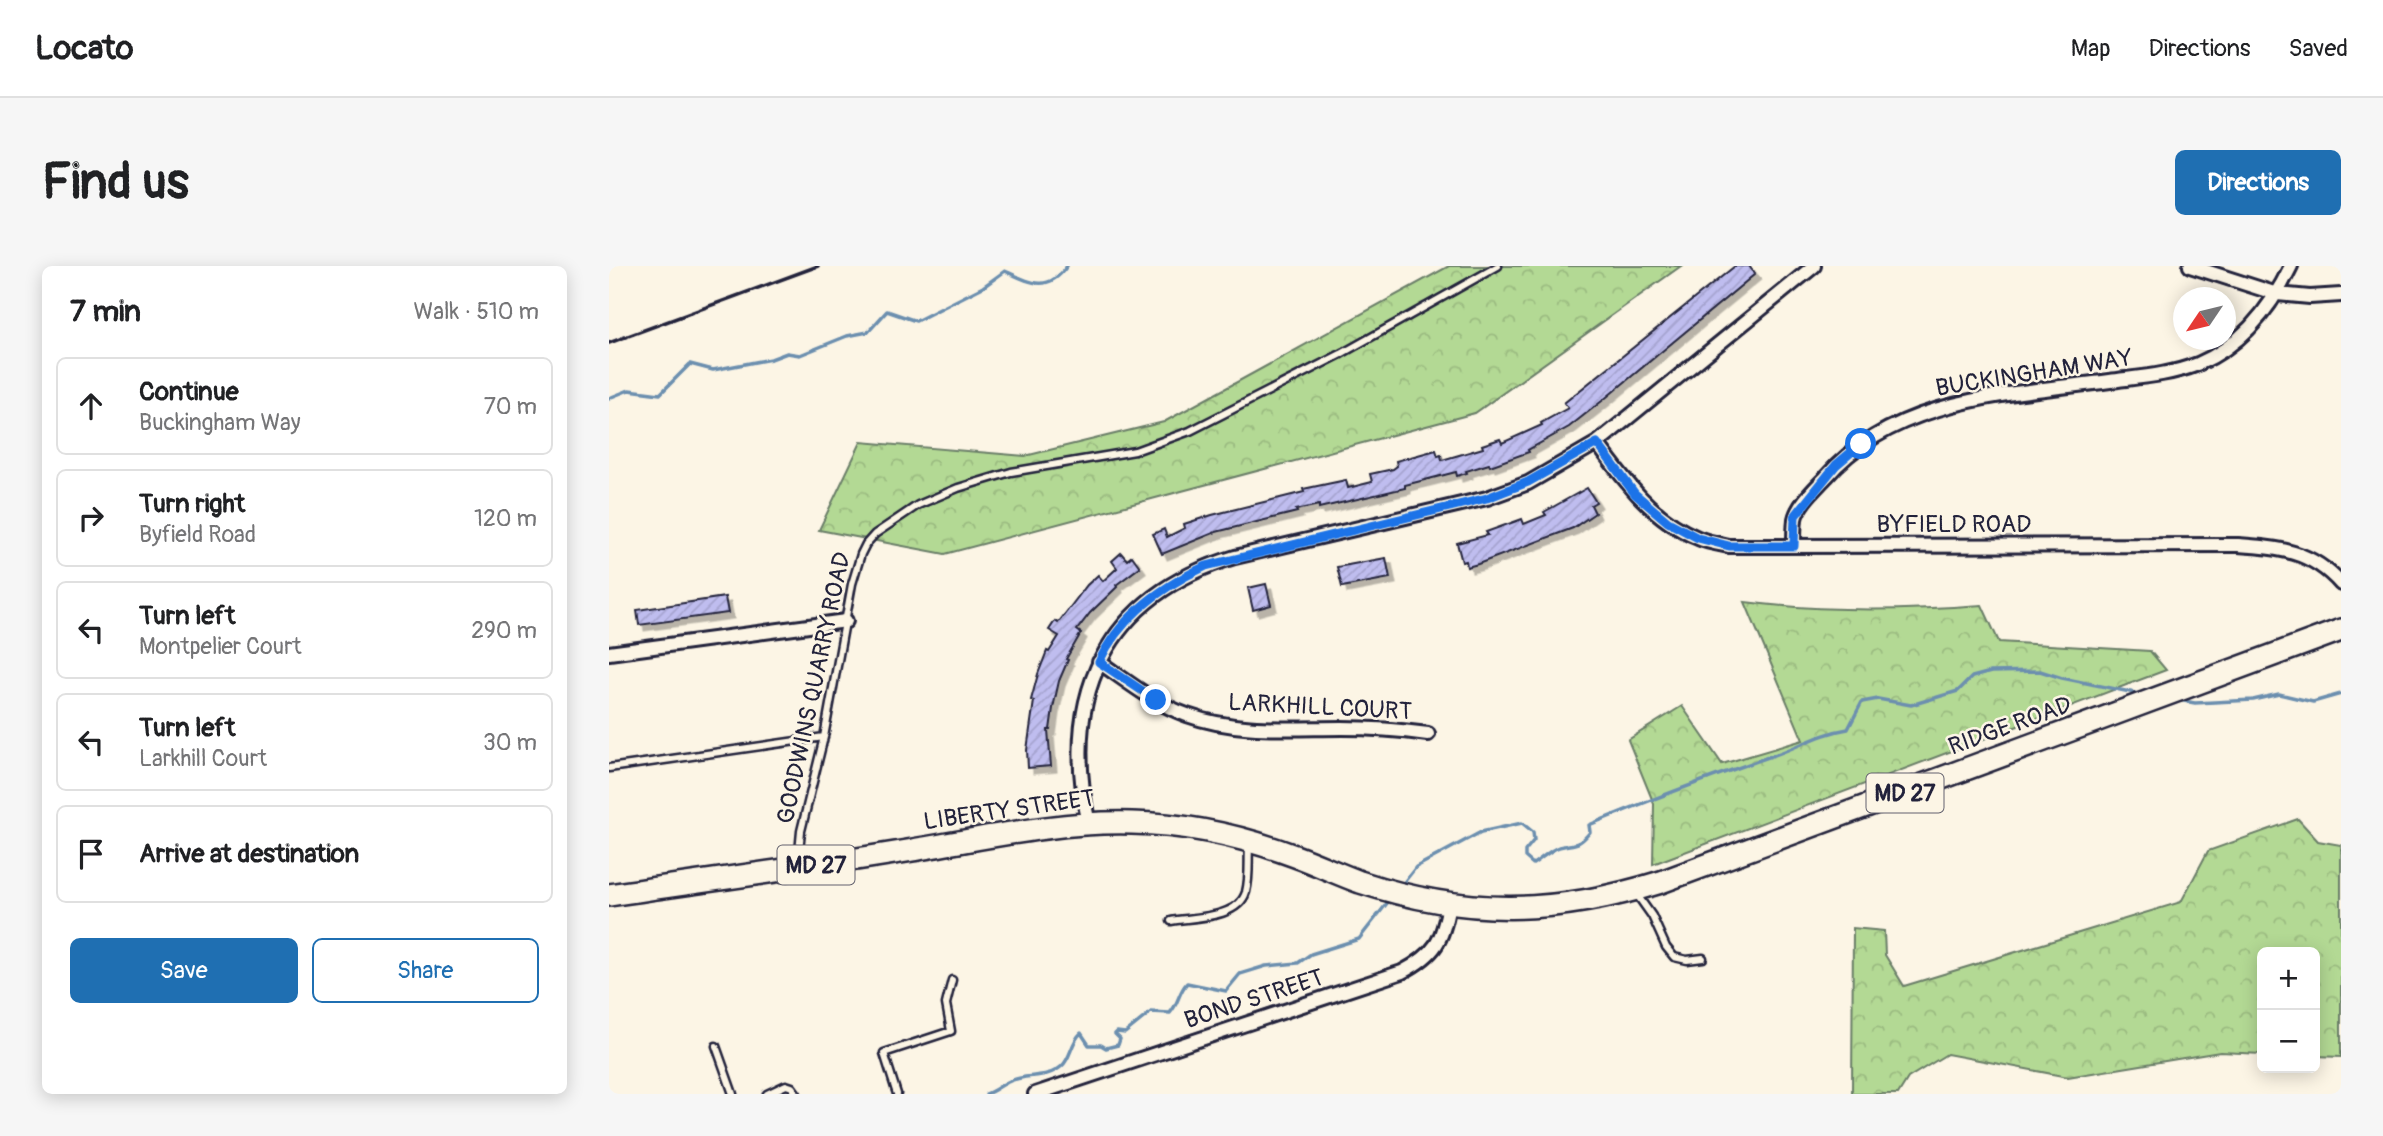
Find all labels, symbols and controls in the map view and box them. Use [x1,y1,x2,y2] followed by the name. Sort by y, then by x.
[35,28,133,69] text: Locato
[2071,34,2111,63] text: Map
[2149,34,2250,63] text: Directions
[2288,34,2348,63] text: Saved
[2175,150,2341,215] button: Directions
[42,152,189,213] text: Find us
[2173,287,2236,350] north arrow
[70,293,141,330] text: 7 min
[414,297,539,326] text: Walk · 510 m
[1933,343,2135,403] street label: BUCKINGHAM WAY
[139,376,239,408] text: Continue
[72,387,110,425] icon: ahead
[484,392,537,421] text: 70 m
[139,408,301,437] text: Buckingham Way
[1845,428,1876,459] route start
[139,488,245,520] text: Turn right
[72,499,110,537] icon: right
[474,504,537,533] text: 120 m
[1877,510,2031,539] street label: BYFIELD ROAD
[139,520,256,549] text: Byfield Road
[771,550,857,826] street label: GOODWINS QUARRY ROAD
[139,600,235,632] text: Turn left
[72,611,110,649] icon: left
[471,616,537,645] text: 290 m
[139,632,302,661] text: Montpelier Court
[1140,684,1171,715] route end
[1227,688,1413,726] street label: LARKHILL COURT
[1944,690,2076,762] street label: RIDGE ROAD
[139,712,235,744] text: Turn left
[72,723,110,761] icon: left
[483,728,537,757] text: 30 m
[139,744,267,773] text: Larkhill Court
[1867,774,1943,813] road number: MD 27
[922,784,1096,836] street label: LIBERTY STREET
[72,835,110,873] icon: arrive
[139,838,359,870] text: Arrive at destination
[777,846,855,884] road number: MD 27
[70,938,298,1003] button: Save
[312,938,539,1003] button: Share
[2257,947,2320,1073] map controls
[2257,947,2320,1010] button: +
[1181,963,1327,1035] street label: BOND STREET
[2257,1010,2320,1073] button: −

